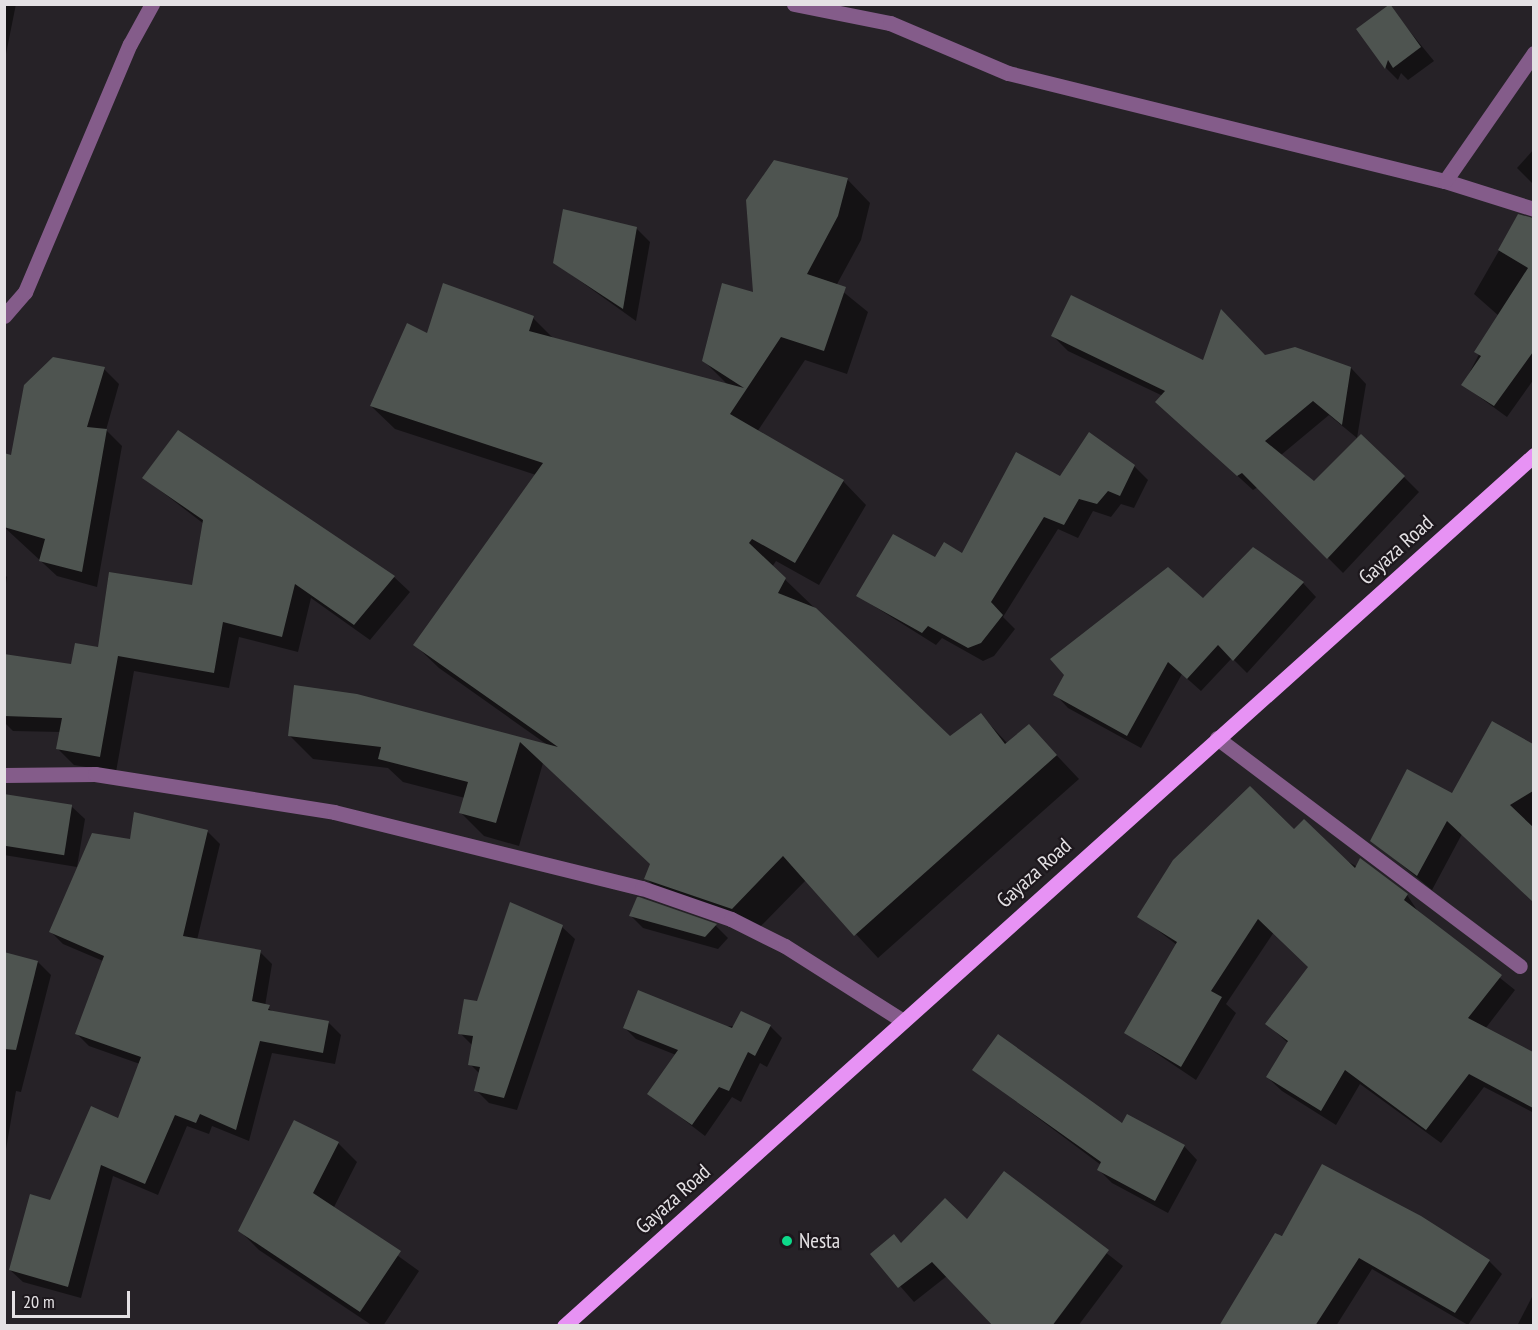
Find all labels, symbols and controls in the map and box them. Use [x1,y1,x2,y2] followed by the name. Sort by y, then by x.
[1354,510,1438,590] street label: Gayaza Road
[992,833,1076,913] street label: Gayaza Road
[631,1159,715,1239] street label: Gayaza Road
[799,1228,840,1254] place label: Nesta
[780,1234,794,1248] marker: Nesta
[15,1279,134,1317] scale bar
[23,1290,55,1313] text: 20 m

